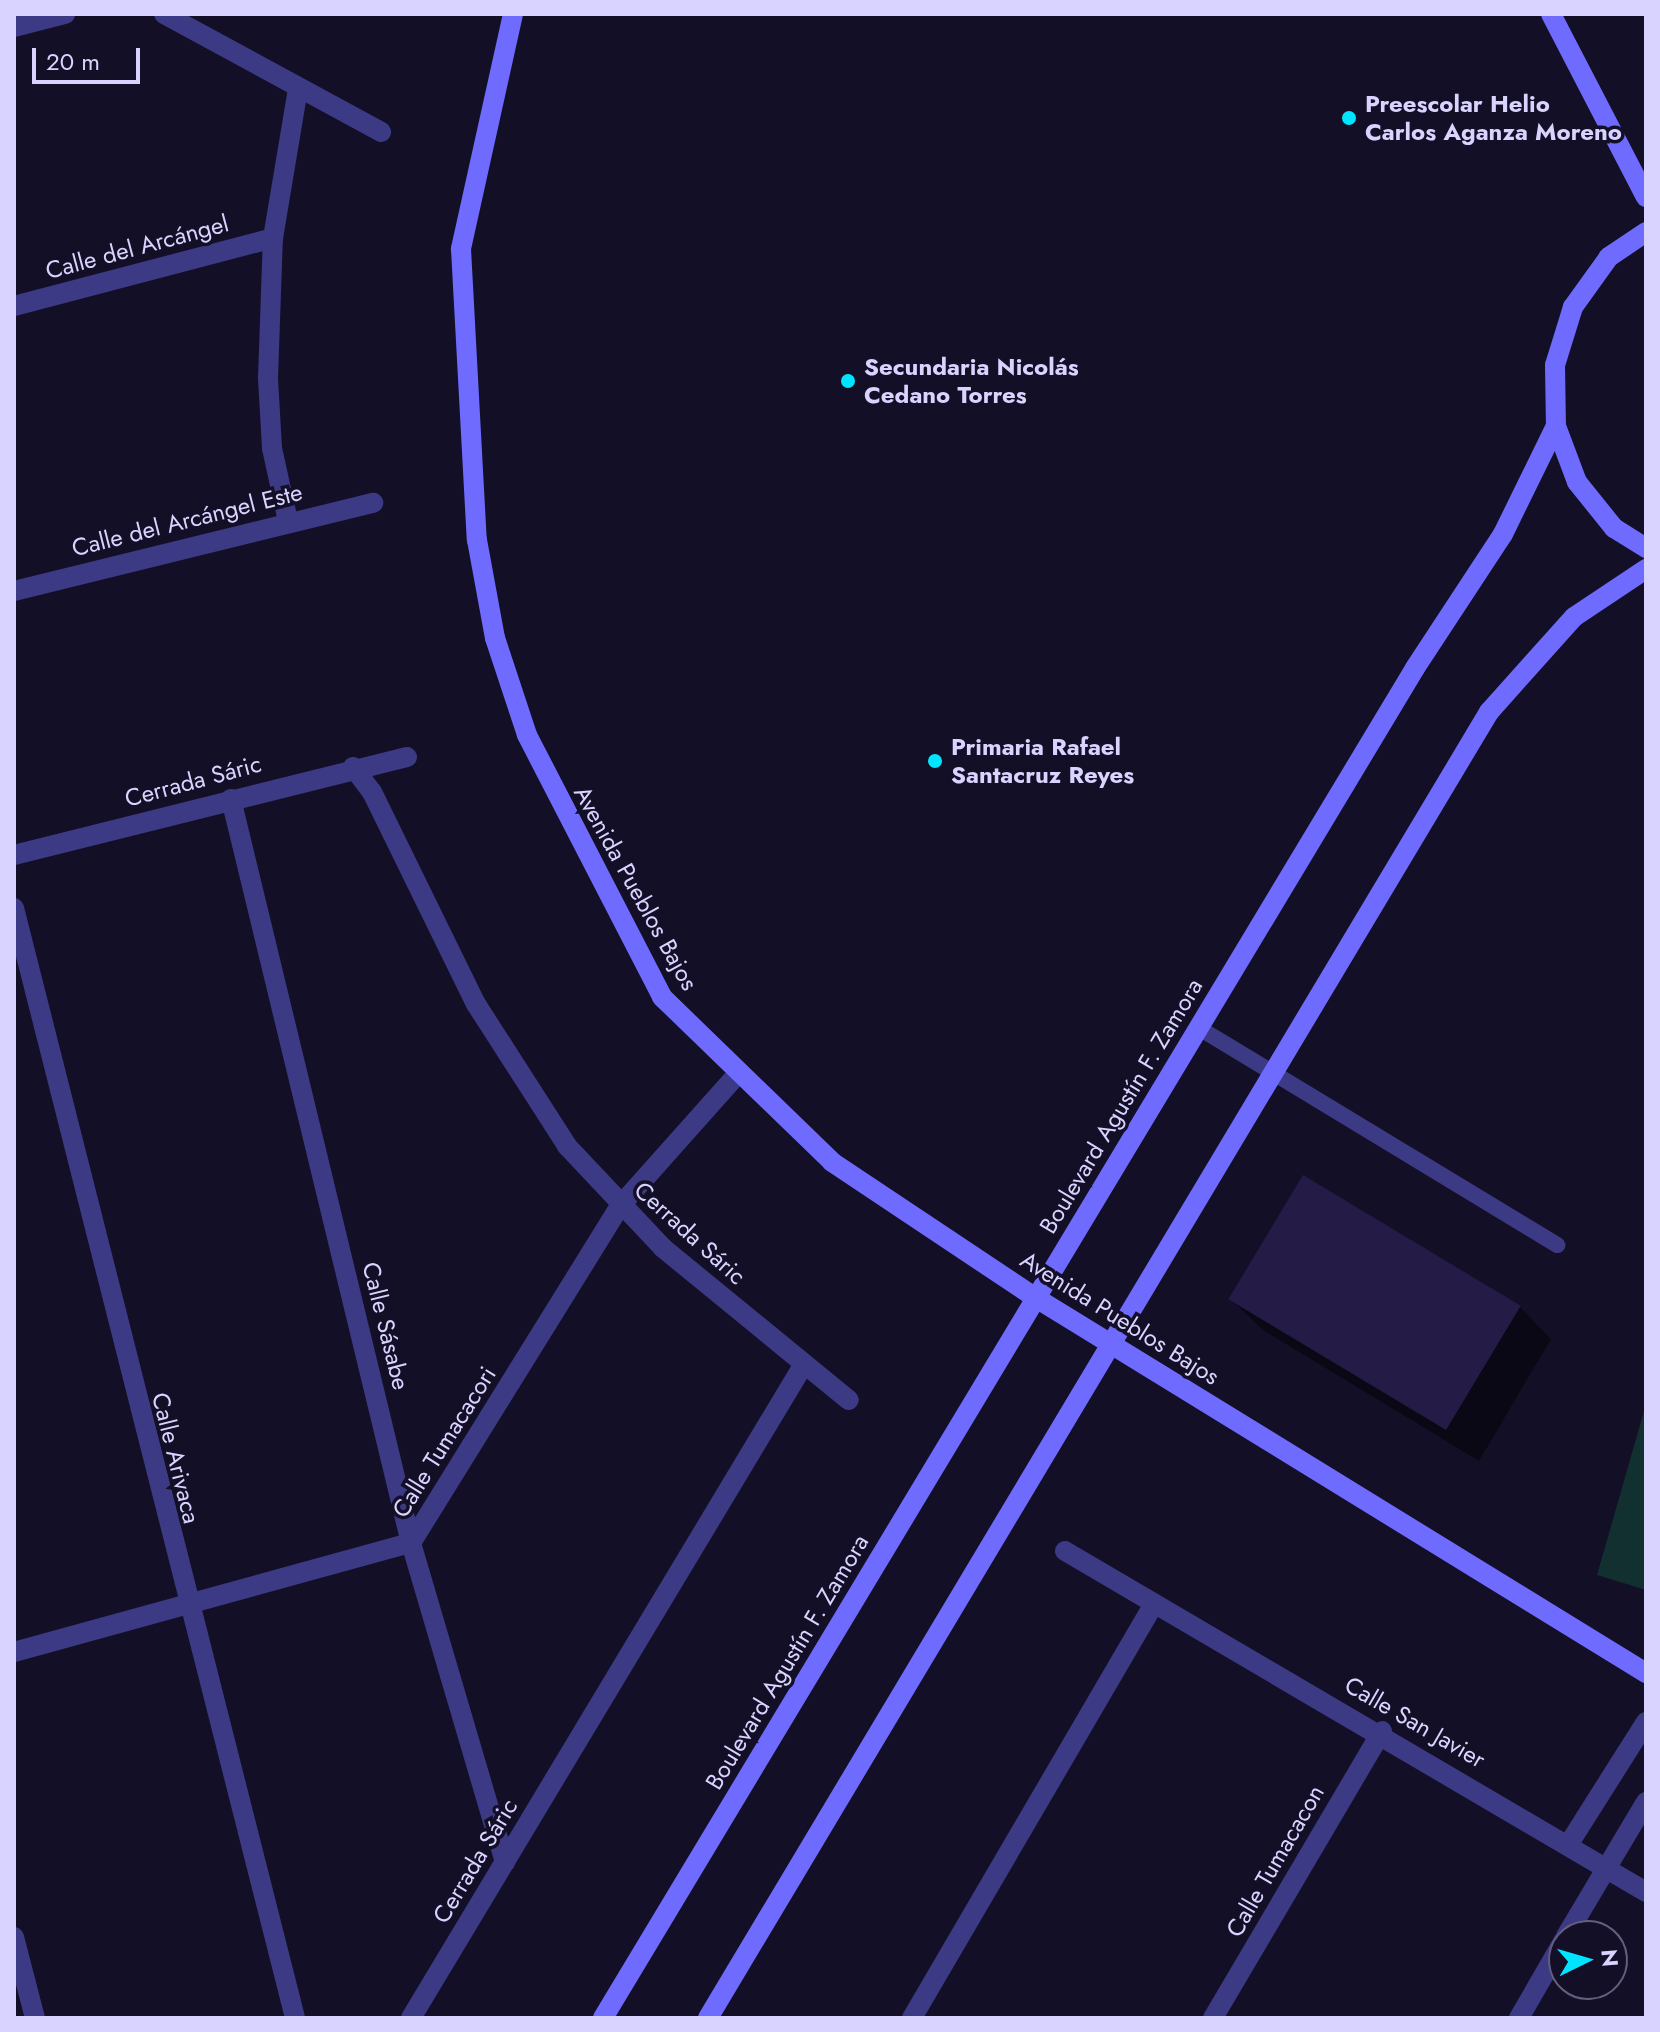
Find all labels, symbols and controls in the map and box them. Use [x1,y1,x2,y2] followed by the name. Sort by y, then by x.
[36,32,144,82] scale bar
[46,44,100,79] text: 20 m
[1365,90,1622,146] place label: Preescolar Helio Carlos Aganza Moreno
[1340,109,1358,127] marker: Preescolar Helio Carlos Aganza Moreno
[42,209,232,285] street label: Calle del Arcángel
[864,353,1079,409] place label: Secundaria Nicolás Cedano Torres
[839,372,857,390] marker: Secundaria Nicolás Cedano Torres
[69,477,305,563] street label: Calle del Arcángel Este
[951,733,1134,789] place label: Primaria Rafael Santacruz Reyes
[122,749,264,813] street label: Cerrada Sáric
[926,752,944,770] marker: Primaria Rafael Santacruz Reyes
[568,781,704,995] street label: Avenida Pueblos Bajos
[1033,973,1209,1239] street label: Boulevard Agustín F. Zamora
[628,1175,752,1291] street label: Cerrada Sáric
[1015,1245,1225,1391] street label: Avenida Pueblos Bajos
[356,1259,416,1393] street label: Calle Sásabe
[386,1361,502,1523] street label: Calle Tumacacori
[146,1389,206,1527] street label: Calle Arivaca
[699,1529,875,1795] street label: Boulevard Agustín F. Zamora
[1340,1670,1490,1774] street label: Calle San Javier
[1220,1780,1330,1942] street label: Calle Tumacacon
[427,1794,523,1928] street label: Cerrada Sáric
[1548,1920,1628,2000] north arrow
[1593,1948,1627,1968] text: N

